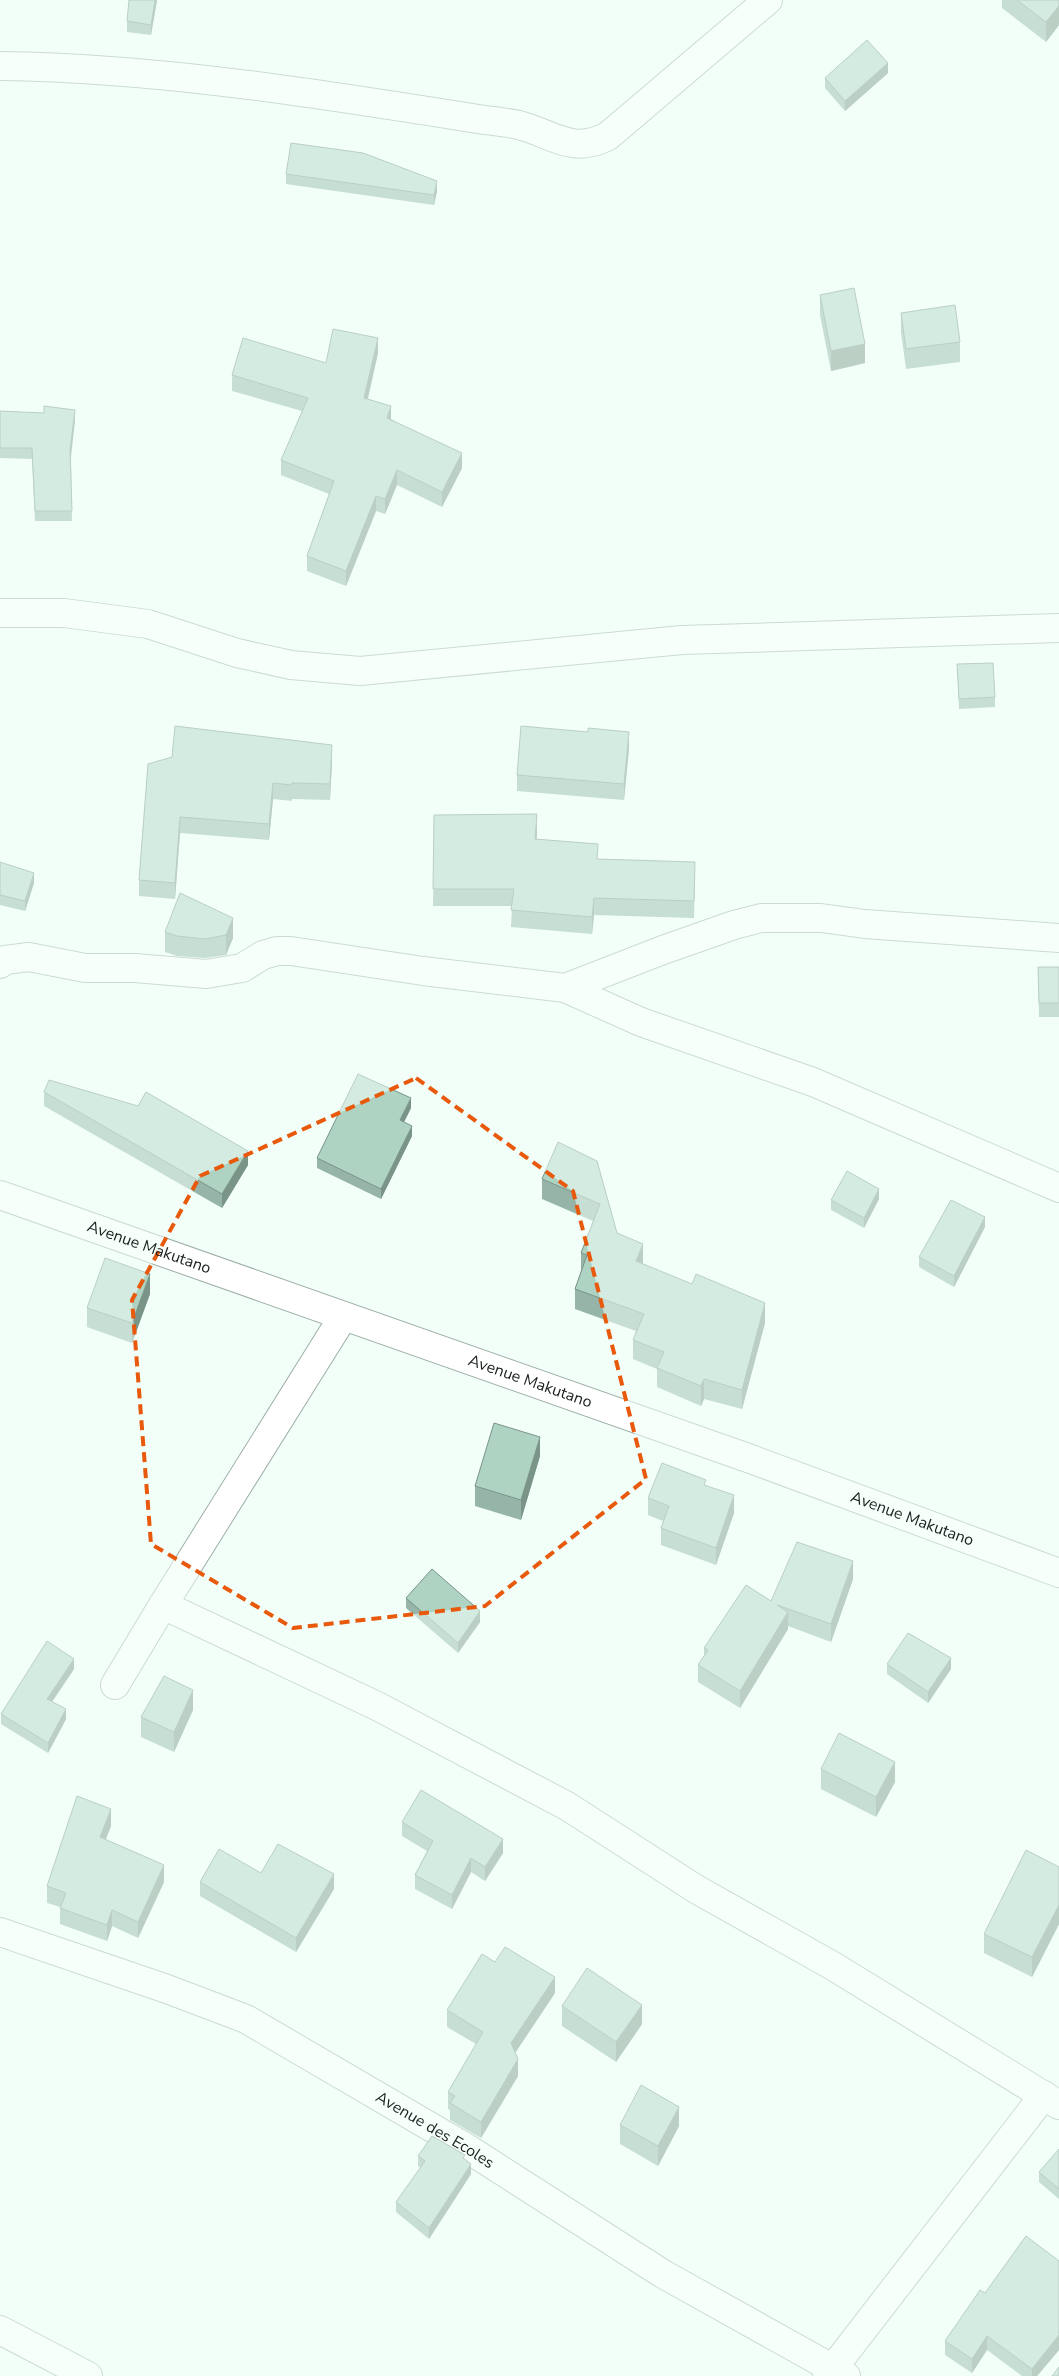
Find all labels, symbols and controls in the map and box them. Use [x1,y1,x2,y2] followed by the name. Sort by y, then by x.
[84,1215,214,1279] street label: Avenue Makutano
[465,1349,595,1413] street label: Avenue Makutano
[848,1486,977,1552] street label: Avenue Makutano
[371,2086,498,2174] street label: Avenue des Ecoles

